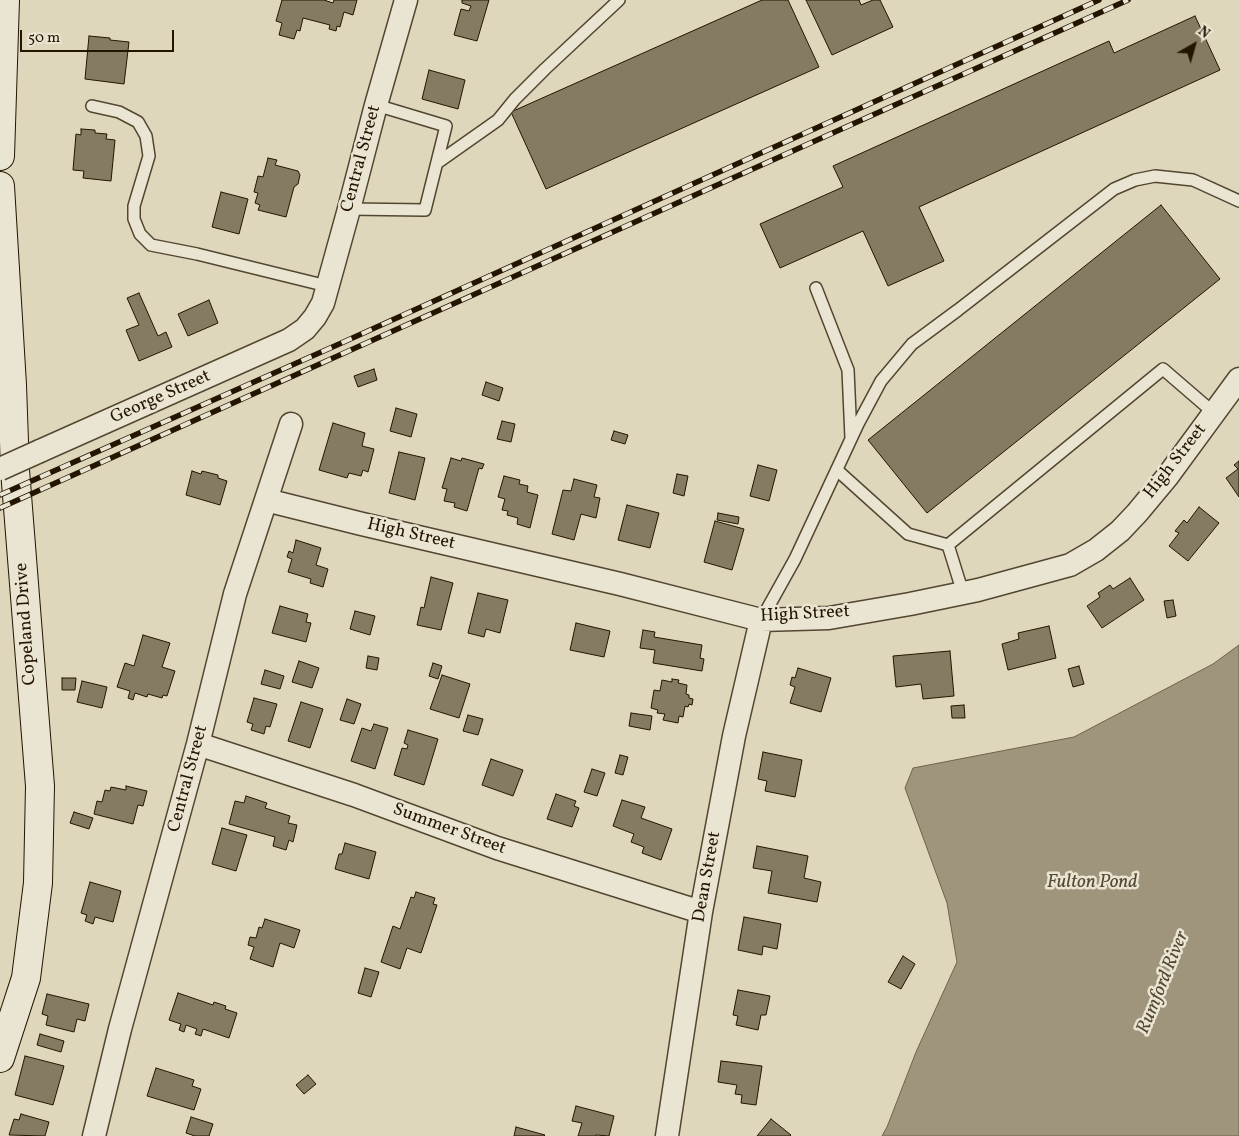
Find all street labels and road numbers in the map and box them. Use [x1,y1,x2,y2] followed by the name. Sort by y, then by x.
[337,103,387,215] street label: Central Street
[108,366,214,430] street label: George Street
[1140,420,1212,504] street label: High Street
[365,514,457,556] street label: High Street
[12,562,42,686] street label: Copeland Drive
[760,602,850,628] street label: High Street
[164,723,214,835] street label: Central Street
[389,800,509,860] street label: Summer Street
[689,830,727,924] street label: Dean Street

